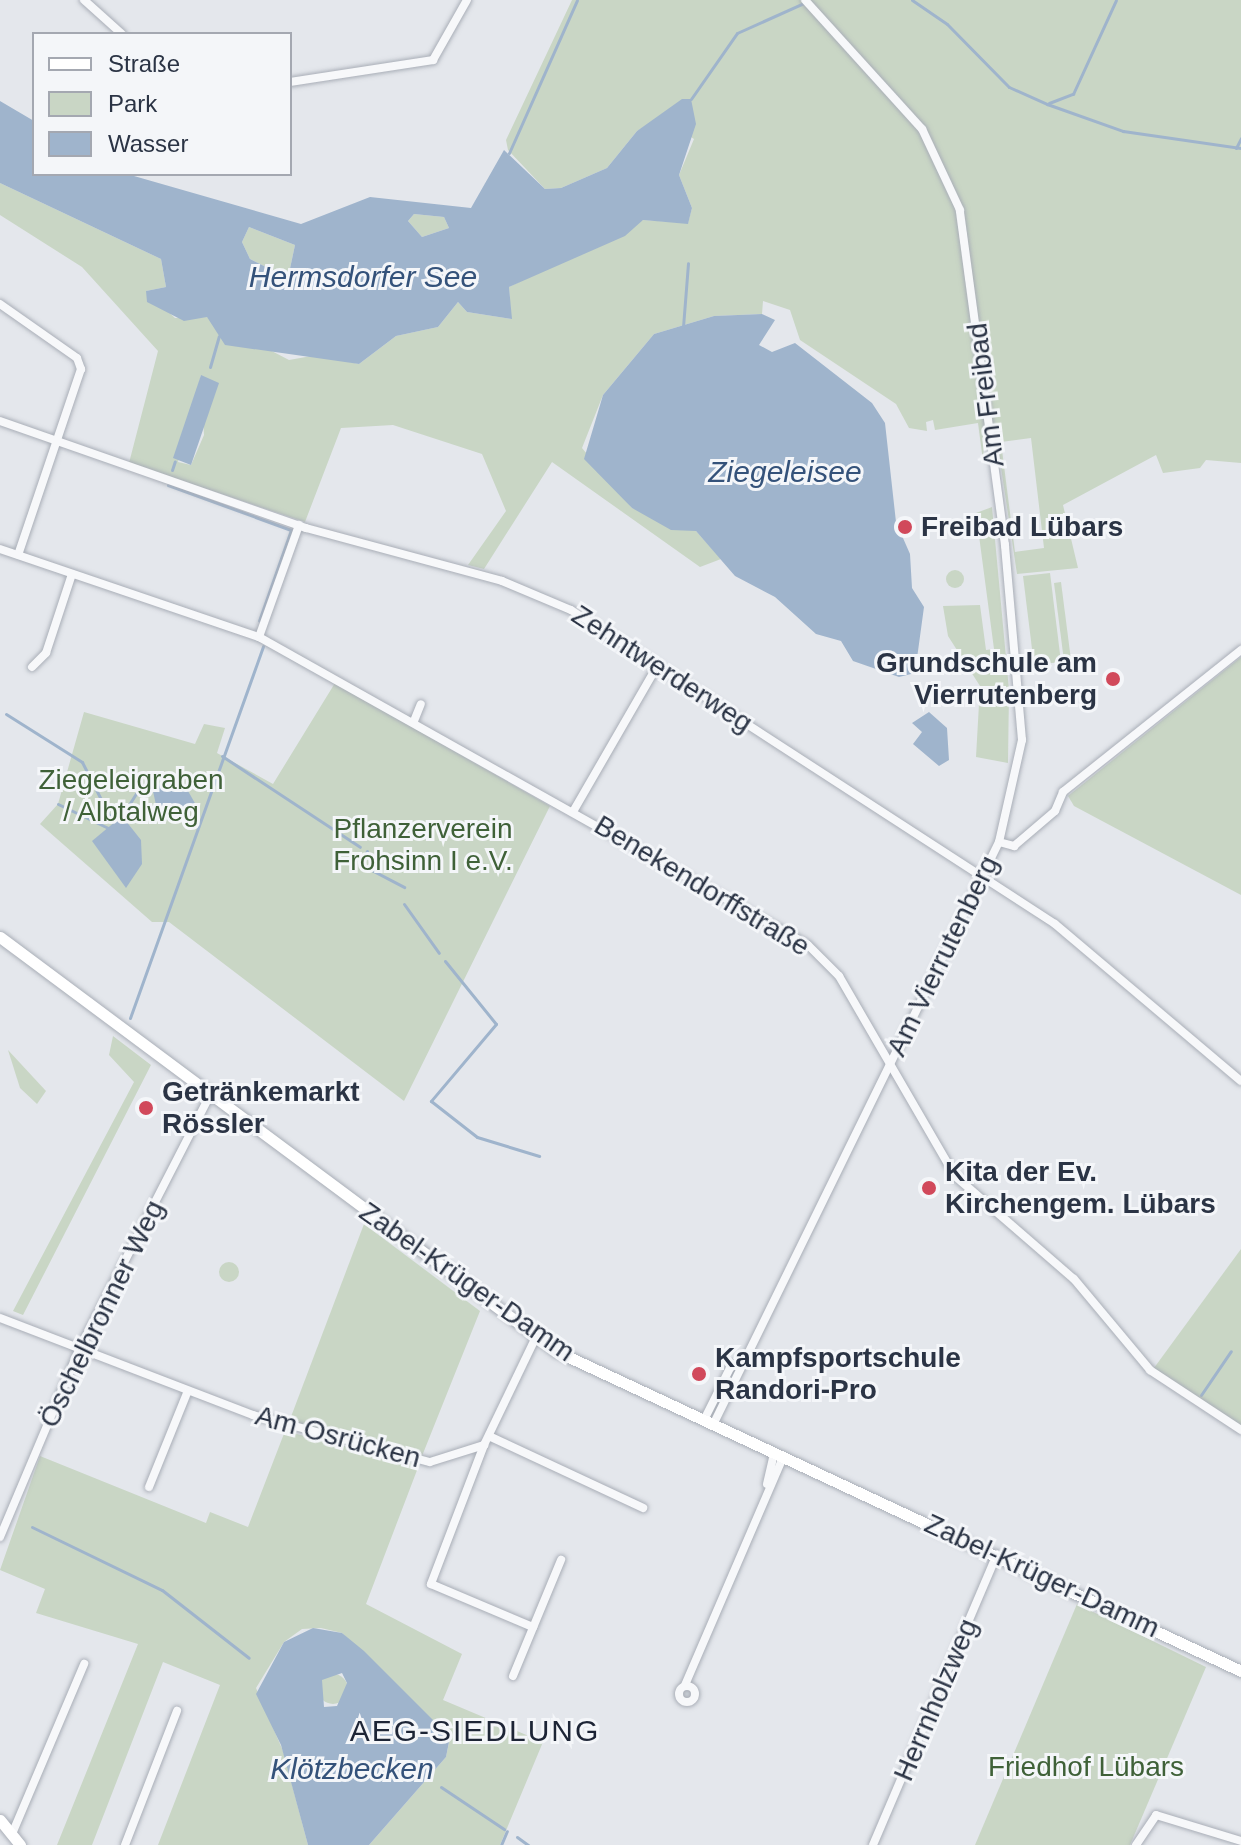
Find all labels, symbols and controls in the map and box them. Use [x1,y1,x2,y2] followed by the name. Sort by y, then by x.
[32,32,292,176] legend
[108,50,180,77] text: Straße
[108,90,157,117] text: Park
[108,130,188,157] text: Wasser
[249,259,477,295] water label: Hermsdorfer See
[961,321,1011,469] street label: Am Freibad
[708,454,862,490] water label: Ziegeleisee
[921,510,1123,544] place label: Freibad Lübars
[896,518,914,536] marker: Freibad Lübars
[565,598,759,740] street label: Zehntwerderweg
[876,646,1097,712] place label: Grundschule am Vierrutenberg
[1104,670,1122,688] marker: Grundschule am Vierrutenberg
[38,763,224,829] park label: Ziegeleigraben / Albtalweg
[588,808,816,964] street label: Benekendorffstraße
[333,812,513,878] park label: Pflanzerverein Frohsinn I e.V.
[880,850,1006,1062] street label: Am Vierrutenberg
[162,1075,360,1141] place label: Getränkemarkt Rössler
[137,1099,155,1117] marker: Getränkemarkt Rössler
[945,1155,1216,1221] place label: Kita der Ev. Kirchengem. Lübars
[920,1179,938,1197] marker: Kita der Ev. Kirchengem. Lübars
[32,1195,172,1433] street label: Öschelbronner Weg
[353,1195,581,1369] street label: Zabel-Krüger-Damm
[715,1341,961,1407] place label: Kampfsportschule Randori-Pro
[690,1365,708,1383] marker: Kampfsportschule Randori-Pro
[252,1399,424,1475] street label: Am Osrücken
[919,1507,1165,1645] street label: Zabel-Krüger-Damm
[887,1614,985,1786] street label: Herrnholzweg
[350,1713,600,1749] district label: AEG-SIEDLUNG
[988,1750,1184,1784] park label: Friedhof Lübars
[270,1751,434,1787] water label: Klötzbecken

